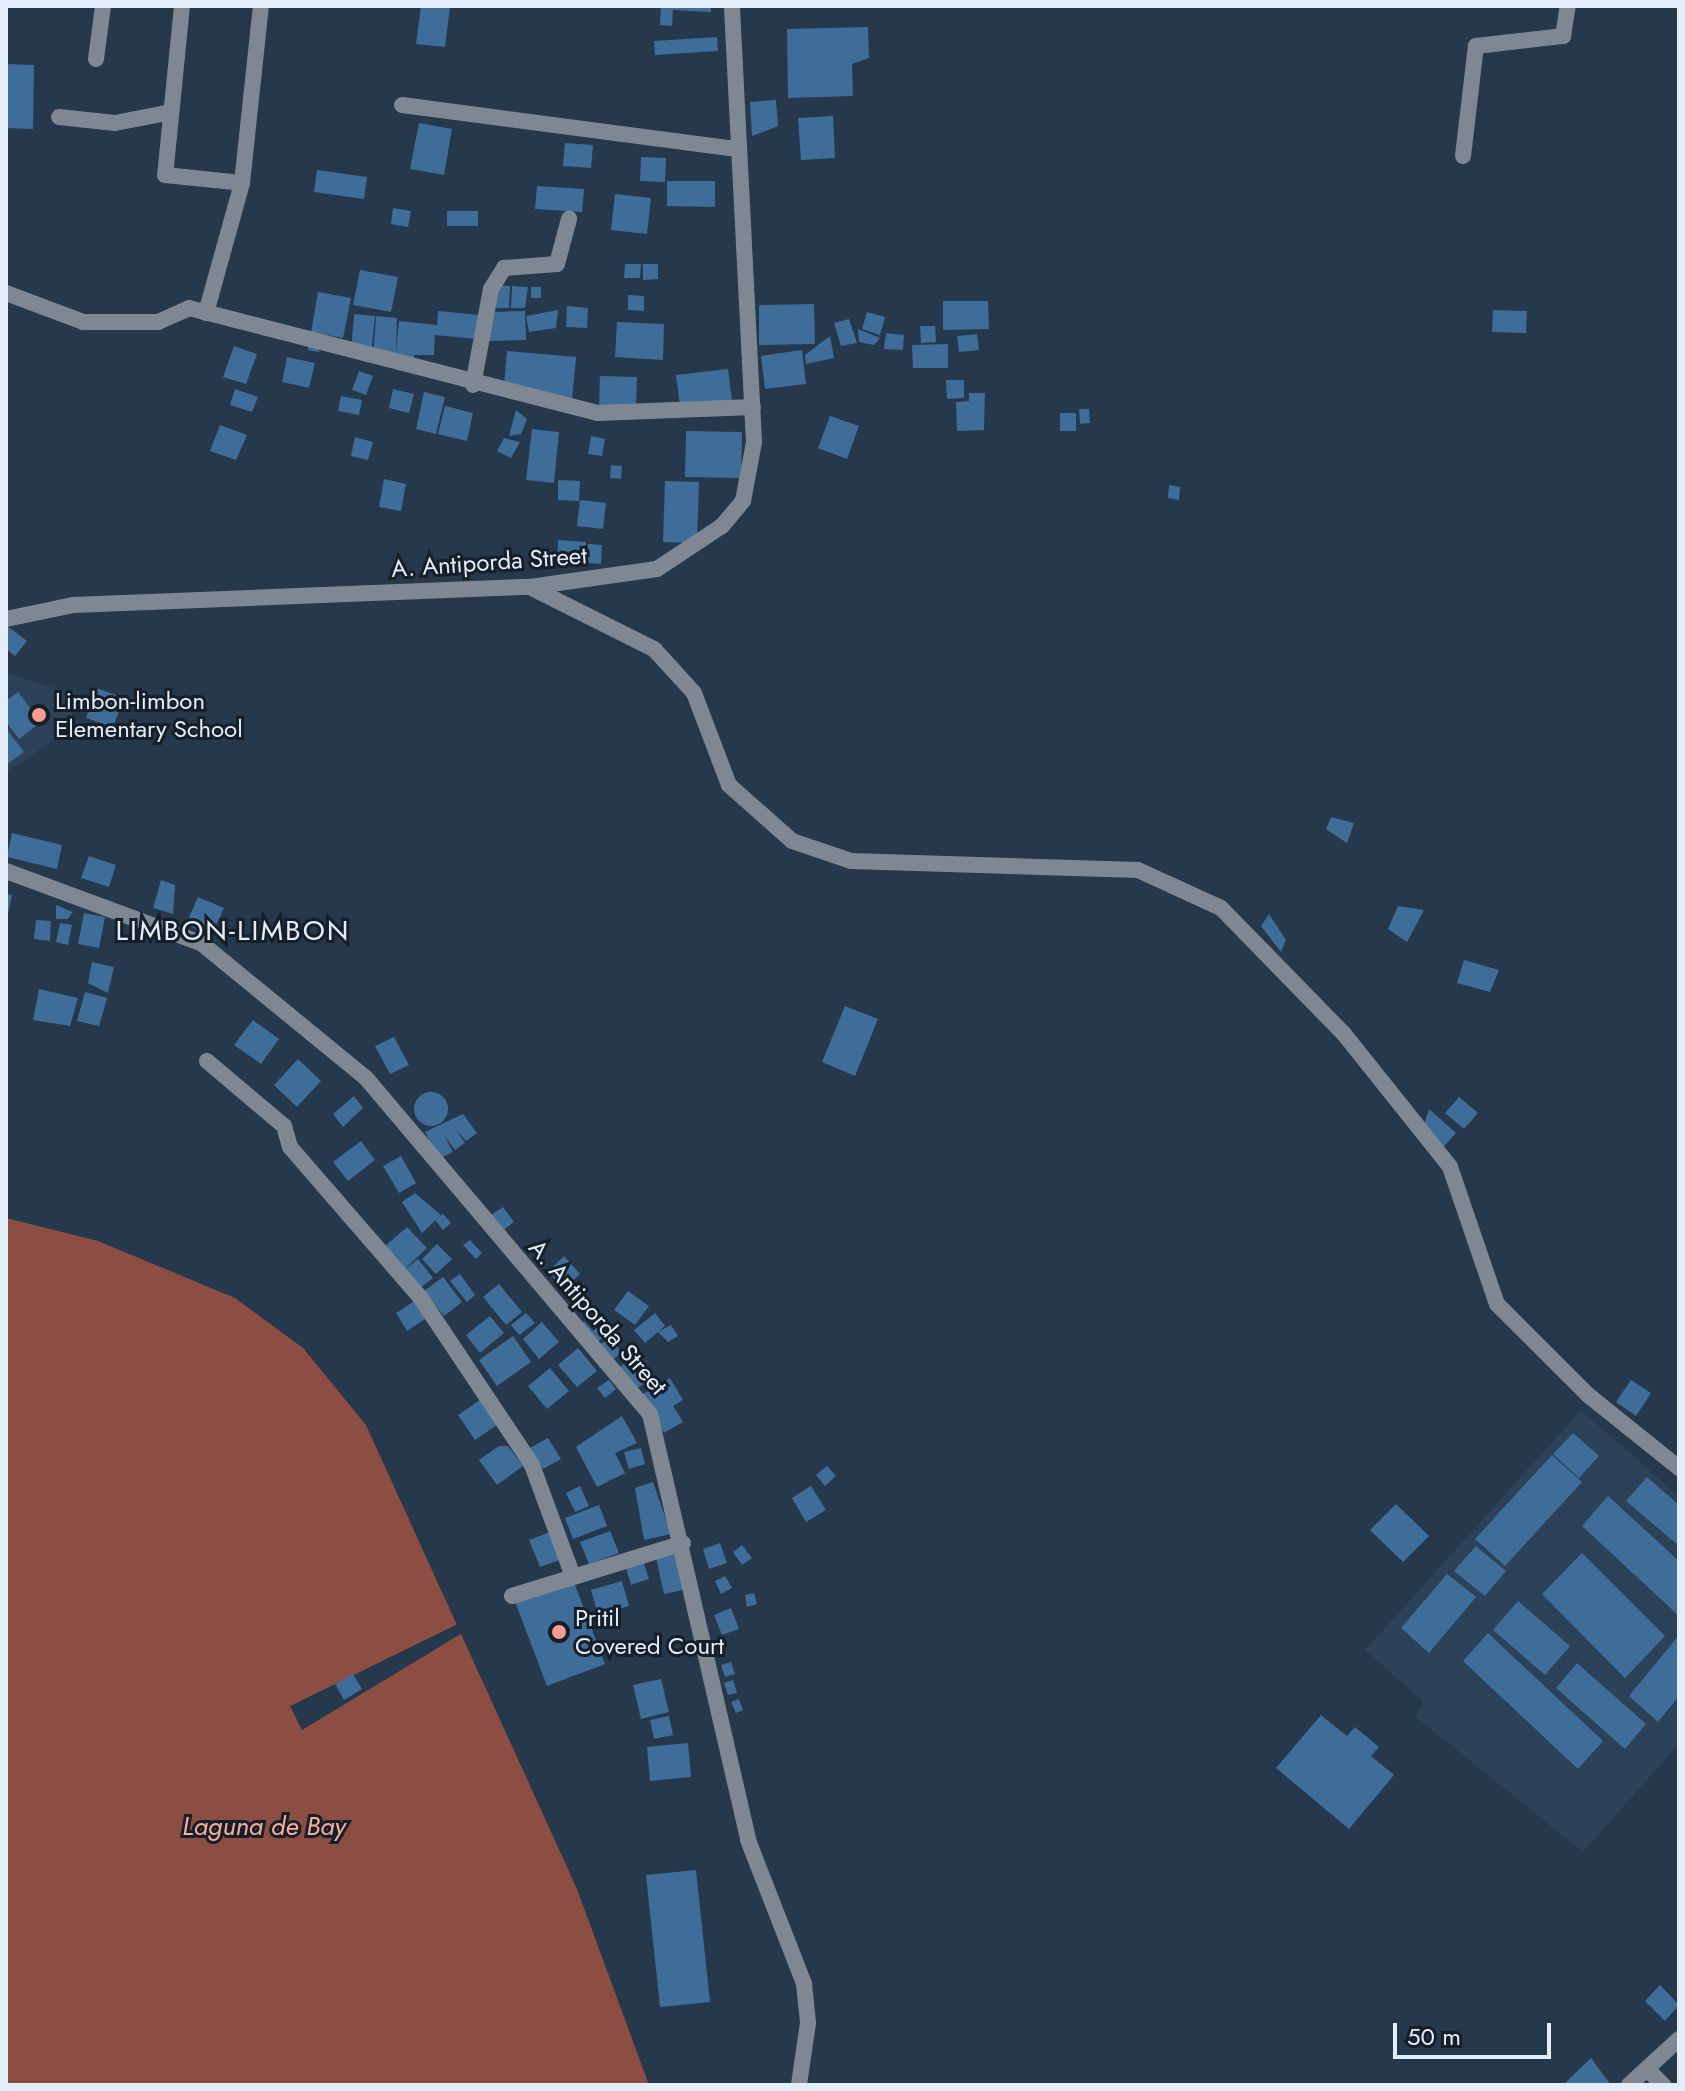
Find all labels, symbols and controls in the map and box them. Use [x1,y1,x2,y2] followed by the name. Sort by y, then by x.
[390,541,588,583] street label: A. Antiporda Street
[55,687,243,743] place label: Limbon-limbon Elementary School
[30,706,48,724] marker: Limbon-limbon Elementary School
[115,914,351,948] district label: LIMBON-LIMBON
[523,1234,673,1400] street label: A. Antiporda Street
[575,1604,724,1660] place label: Pritil Covered Court
[550,1623,568,1641] marker: Pritil Covered Court
[182,1811,346,1843] water label: Laguna de Bay
[1397,2007,1555,2057] scale bar
[1407,2019,1461,2054] text: 50 m

